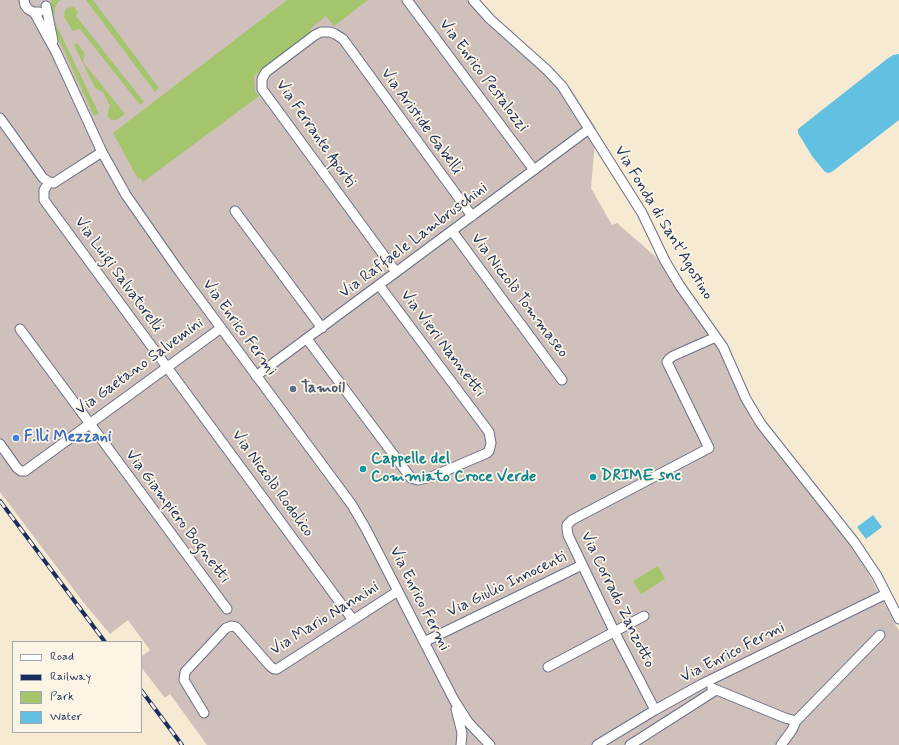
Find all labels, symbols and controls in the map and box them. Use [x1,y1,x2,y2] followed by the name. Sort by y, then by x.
[434,16,532,136] street label: Via Enrico Pestalozzi
[376,65,466,179] street label: Via Aristide Gabelli
[271,77,359,191] street label: Via Ferrante Aporti
[609,142,717,304] street label: Via Fonda di Sant'Agostino
[336,179,492,303] street label: Via Raffaele Lambruschini
[70,213,166,337] street label: Via Luigi Salvatorelli
[466,230,572,362] street label: Via Niccolò Tommaseo
[198,276,280,380] street label: Via Enrico Fermi
[395,287,489,401] street label: Via Vieri Nannetti
[72,314,208,420] street label: Via Gaetano Salvemini
[301,379,345,399] place label: Tamoil
[288,384,298,394] marker: Tamoil
[227,427,317,541] street label: Via Niccolò Rodolico
[24,428,111,448] place label: F.lli Mezzani
[11,433,21,443] marker: F.lli Mezzani
[120,446,234,588] street label: Via Giampiero Bognetti
[371,450,536,488] place label: Cappelle del Commiato Croce Verde
[358,464,368,474] marker: Cappelle del Commiato Croce Verde
[601,467,681,487] place label: DRIME snc
[588,472,598,482] marker: DRIME snc
[576,529,658,671] street label: Via Corrado Zanzotto
[384,544,454,654] street label: Via Enrico Fermi
[444,548,570,622] street label: Via Giulio Innocenti
[267,578,383,660] street label: Via Mario Nannini
[678,618,788,688] street label: Via Enrico Fermi
[12,641,142,733] legend
[50,649,74,665] text: Road
[50,669,91,685] text: Railway
[50,689,74,705] text: Park
[50,709,82,725] text: Water

